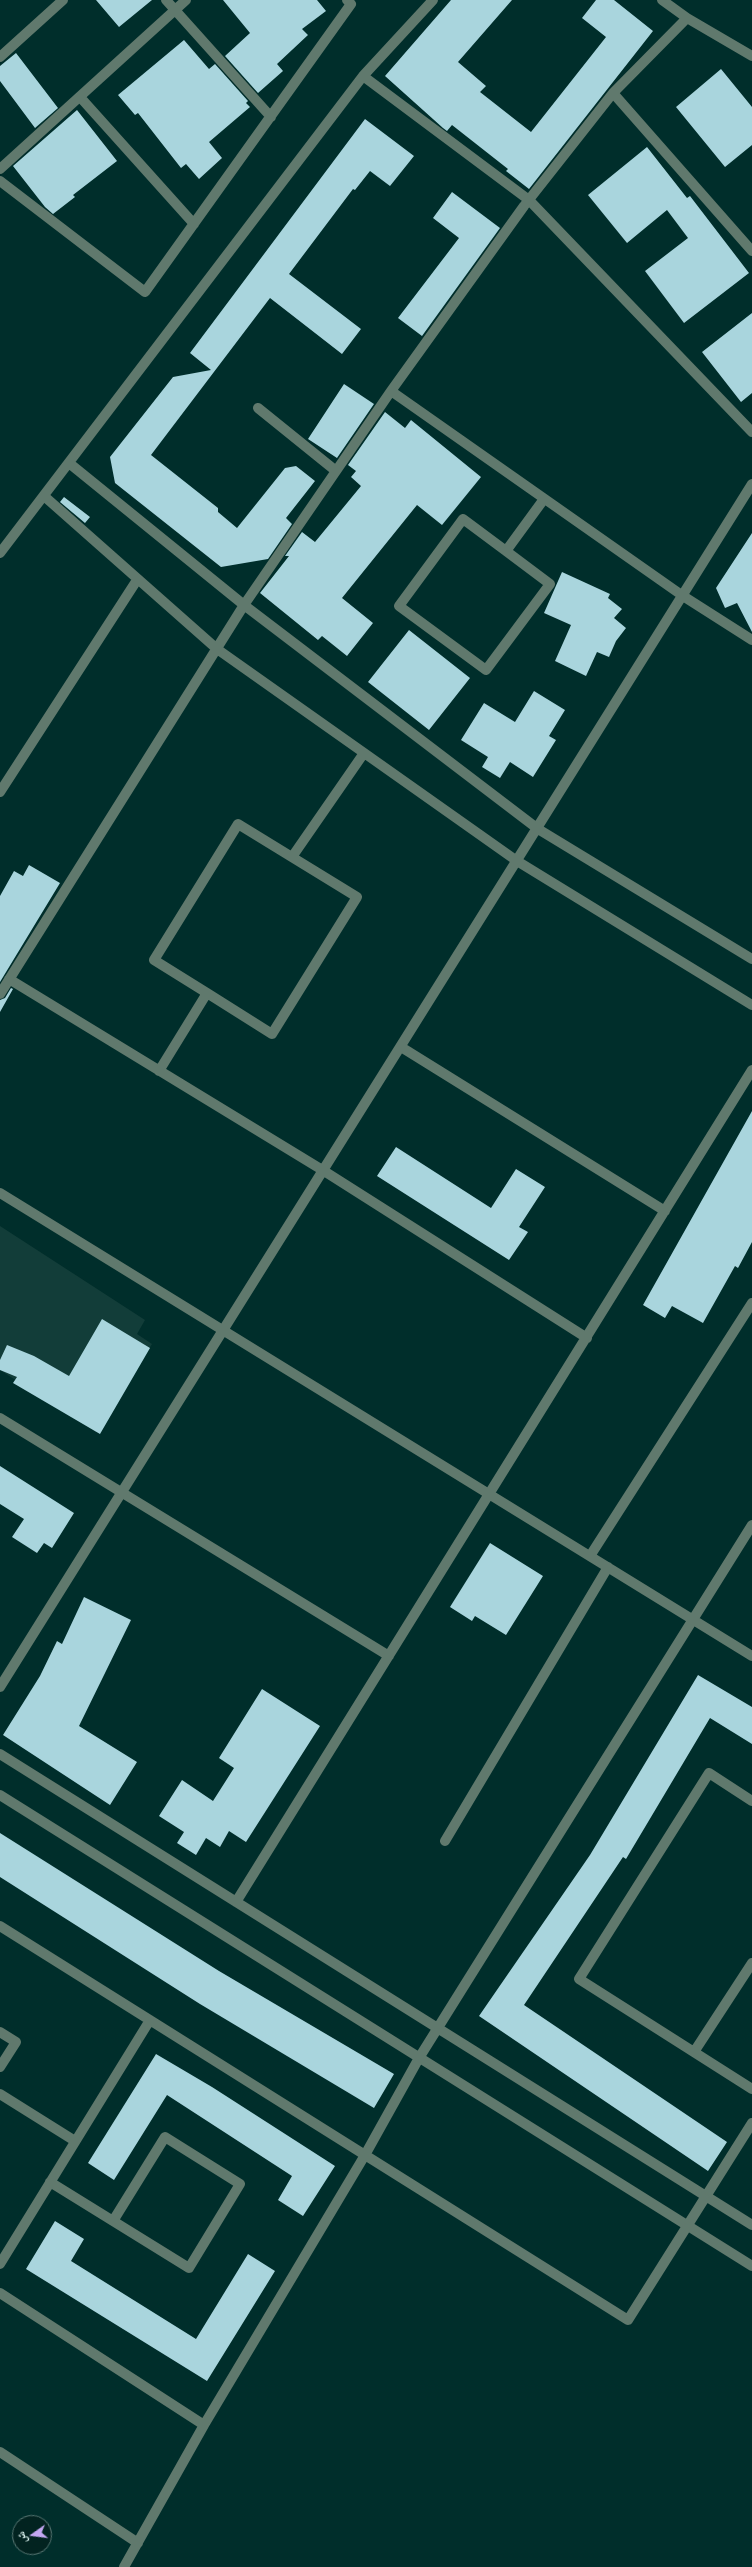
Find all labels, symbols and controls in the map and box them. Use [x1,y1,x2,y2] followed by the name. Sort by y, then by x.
[12,2515,52,2555] north arrow
[13,2531,29,2545] text: ش

